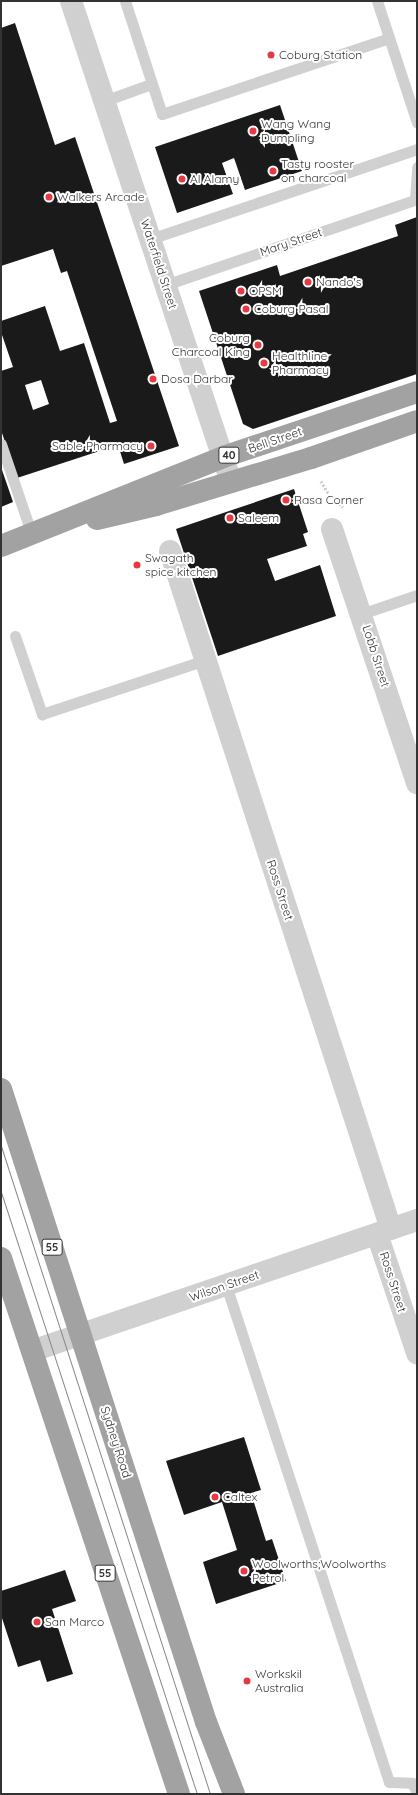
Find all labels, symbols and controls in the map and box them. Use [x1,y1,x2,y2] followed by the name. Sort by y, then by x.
[279,48,362,62] place label: Coburg Station
[266,50,276,60] marker: Coburg Station
[261,117,331,145] place label: Wang Wang Dumpling
[248,126,258,136] marker: Wang Wang Dumpling
[281,157,354,185] place label: Tasty rooster on charcoal
[268,166,278,176] marker: Tasty rooster on charcoal
[190,172,239,186] place label: Al Alamy
[177,174,187,184] marker: Al Alamy
[57,190,145,204] place label: Walkers Arcade
[44,192,54,202] marker: Walkers Arcade
[138,217,180,311] street label: Waterfield Street
[258,225,324,259] street label: Mary Street
[316,275,361,289] place label: Nando's
[303,277,313,287] marker: Nando's
[249,284,282,298] place label: OPSM
[236,286,246,296] marker: OPSM
[254,302,329,316] place label: Coburg Pasal
[241,304,251,314] marker: Coburg Pasal
[172,331,250,359] place label: Coburg Charcoal King
[253,340,263,350] marker: Coburg Charcoal King
[272,349,329,377] place label: Healthline Pharmacy
[259,358,269,368] marker: Healthline Pharmacy
[161,372,233,386] place label: Dosa Darbar
[148,374,158,384] marker: Dosa Darbar
[246,424,304,456] street label: Bell Street
[52,439,143,453] place label: Sable Pharmacy
[146,441,156,451] marker: Sable Pharmacy
[218,446,240,464] road number: 40
[294,493,364,507] place label: Rasa Corner
[281,495,291,505] marker: Rasa Corner
[238,511,279,525] place label: Saleem
[225,513,235,523] marker: Saleem
[145,551,216,579] place label: Swagath spice kitchen
[132,560,142,570] marker: Swagath spice kitchen
[359,623,393,689] street label: Lobb Street
[263,858,297,922] street label: Ross Street
[41,1238,63,1256] road number: 55
[376,1250,410,1314] street label: Ross Street
[187,1267,261,1305] street label: Wilson Street
[98,1404,134,1480] street label: Sydney Road
[223,1490,257,1504] place label: Caltex
[210,1492,220,1502] marker: Caltex
[252,1557,386,1585] place label: Woolworths;Woolworths Petrol
[94,1564,116,1582] road number: 55
[239,1566,249,1576] marker: Woolworths;Woolworths Petrol
[45,1615,104,1629] place label: San Marco
[32,1617,42,1627] marker: San Marco
[255,1667,304,1695] place label: Workskil Australia
[242,1676,252,1686] marker: Workskil Australia

